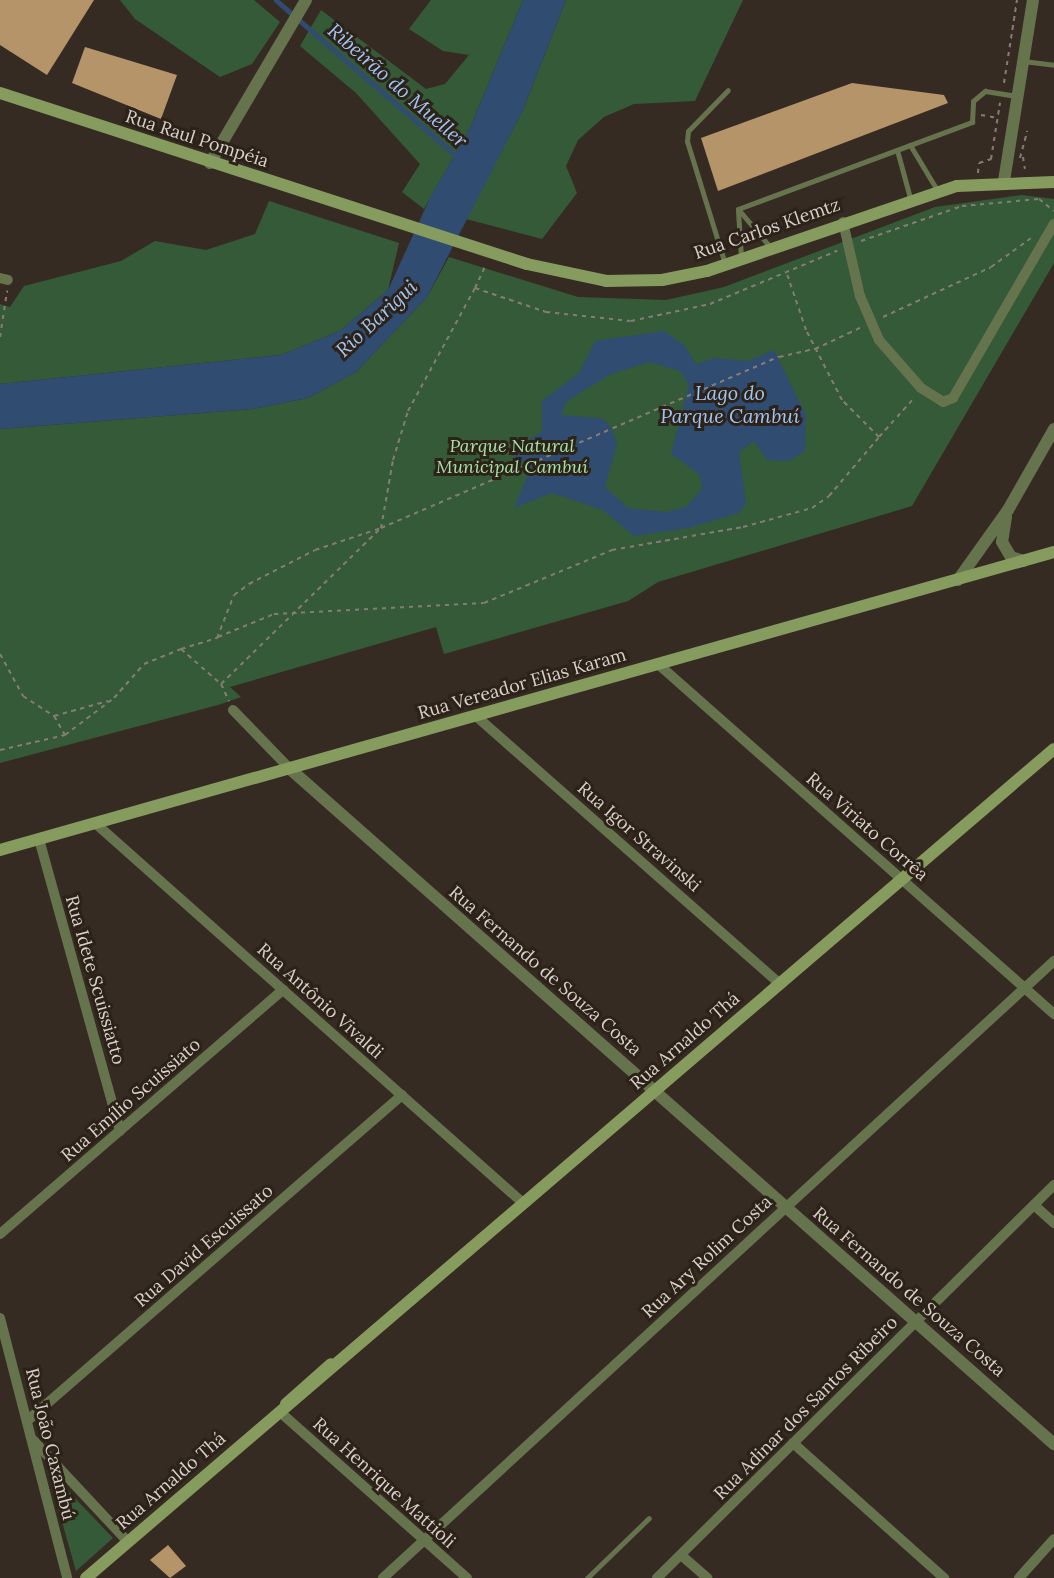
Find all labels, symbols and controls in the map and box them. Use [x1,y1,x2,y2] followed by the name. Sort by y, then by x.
[323,18,473,152] water label: Ribeirão do Mueller
[123,106,271,172] street label: Rua Raul Pompéia
[691,194,843,264] street label: Rua Carlos Klemtz
[330,274,422,362] water label: Rio Barigui
[660,380,800,427] water label: Lago do Parque Cambuí
[436,436,588,478] park label: Parque Natural Municipal Cambuí
[415,644,629,724] street label: Rua Vereador Elias Karam
[802,768,932,886] street label: Rua Viriato Corrêa
[573,777,705,897] street label: Rua Igor Stravinski
[444,881,646,1061] street label: Rua Fernando de Souza Costa
[61,893,129,1067] street label: Rua Idete Scuissiatto
[252,939,388,1063] street label: Rua Antônio Vivaldi
[626,988,744,1094] street label: Rua Arnaldo Thá
[57,1034,205,1166] street label: Rua Emílio Scuissiato
[130,1180,278,1312] street label: Rua David Escuissato
[638,1191,776,1323] street label: Rua Ary Rolim Costa
[808,1202,1010,1382] street label: Rua Fernando de Souza Costa
[710,1312,902,1504] street label: Rua Adinar dos Santos Ribeiro
[21,1366,79,1522] street label: Rua João Caxambú
[308,1413,460,1553] street label: Rua Henrique Mattioli
[112,1428,230,1534] street label: Rua Arnaldo Thá

